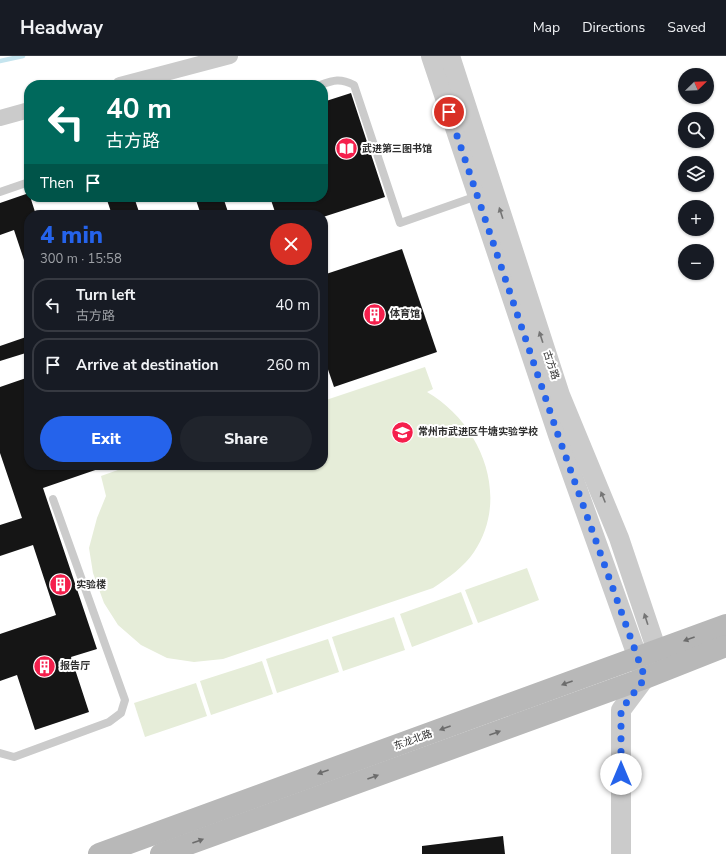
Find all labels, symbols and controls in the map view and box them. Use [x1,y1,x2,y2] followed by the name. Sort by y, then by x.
[20,15,103,41] text: Headway
[533,18,560,37] text: Map
[582,18,645,37] text: Directions
[667,18,706,37] text: Saved
[678,68,714,104] north arrow
[678,68,714,280] map controls
[106,90,172,128] text: 40 m
[432,95,466,129] pin
[40,96,92,148] icon: left
[438,101,460,123] icon: arrive
[678,112,714,148] button: search
[106,129,160,153] text: 古方路
[333,136,359,162] library icon: 武进第三图书馆
[362,142,432,156] place label: 武进第三图书馆
[678,156,714,192] button: layers
[82,172,104,194] icon: arrive
[40,173,74,193] text: Then
[678,200,714,236] button: +
[498,207,504,219] one-way arrow
[40,219,103,251] text: 4 min
[270,223,312,265] button: close
[678,244,714,280] button: −
[40,250,122,268] text: 300 m · 15:58
[76,285,135,305] text: Turn left
[42,294,64,316] icon: left
[275,295,310,315] text: 40 m
[361,301,387,327] building icon: 体育馆
[76,307,115,325] text: 古方路
[389,307,420,321] place label: 体育馆
[538,330,544,342] one-way arrow
[540,349,562,381] street label: 古方路
[42,354,64,376] icon: arrive
[76,355,219,375] text: Arrive at destination
[266,355,310,375] text: 260 m
[40,416,172,462] button: Exit
[180,416,312,462] button: Share
[389,419,415,445] school or university icon: 常州市武进区牛塘实验学校
[418,425,538,439] place label: 常州市武进区牛塘实验学校
[599,491,605,503] one-way arrow
[48,572,74,598] building icon: 实验楼
[76,578,106,592] place label: 实验楼
[643,613,649,625] one-way arrow
[683,636,695,642] one-way arrow
[31,653,57,679] building icon: 报告厅
[60,659,90,673] place label: 报告厅
[561,681,573,687] one-way arrow
[439,725,451,731] one-way arrow
[392,727,434,753] street label: 东龙北路
[489,729,501,735] one-way arrow
[600,753,642,795] position arrow
[317,770,329,776] one-way arrow
[367,774,379,780] one-way arrow
[192,837,204,843] one-way arrow

